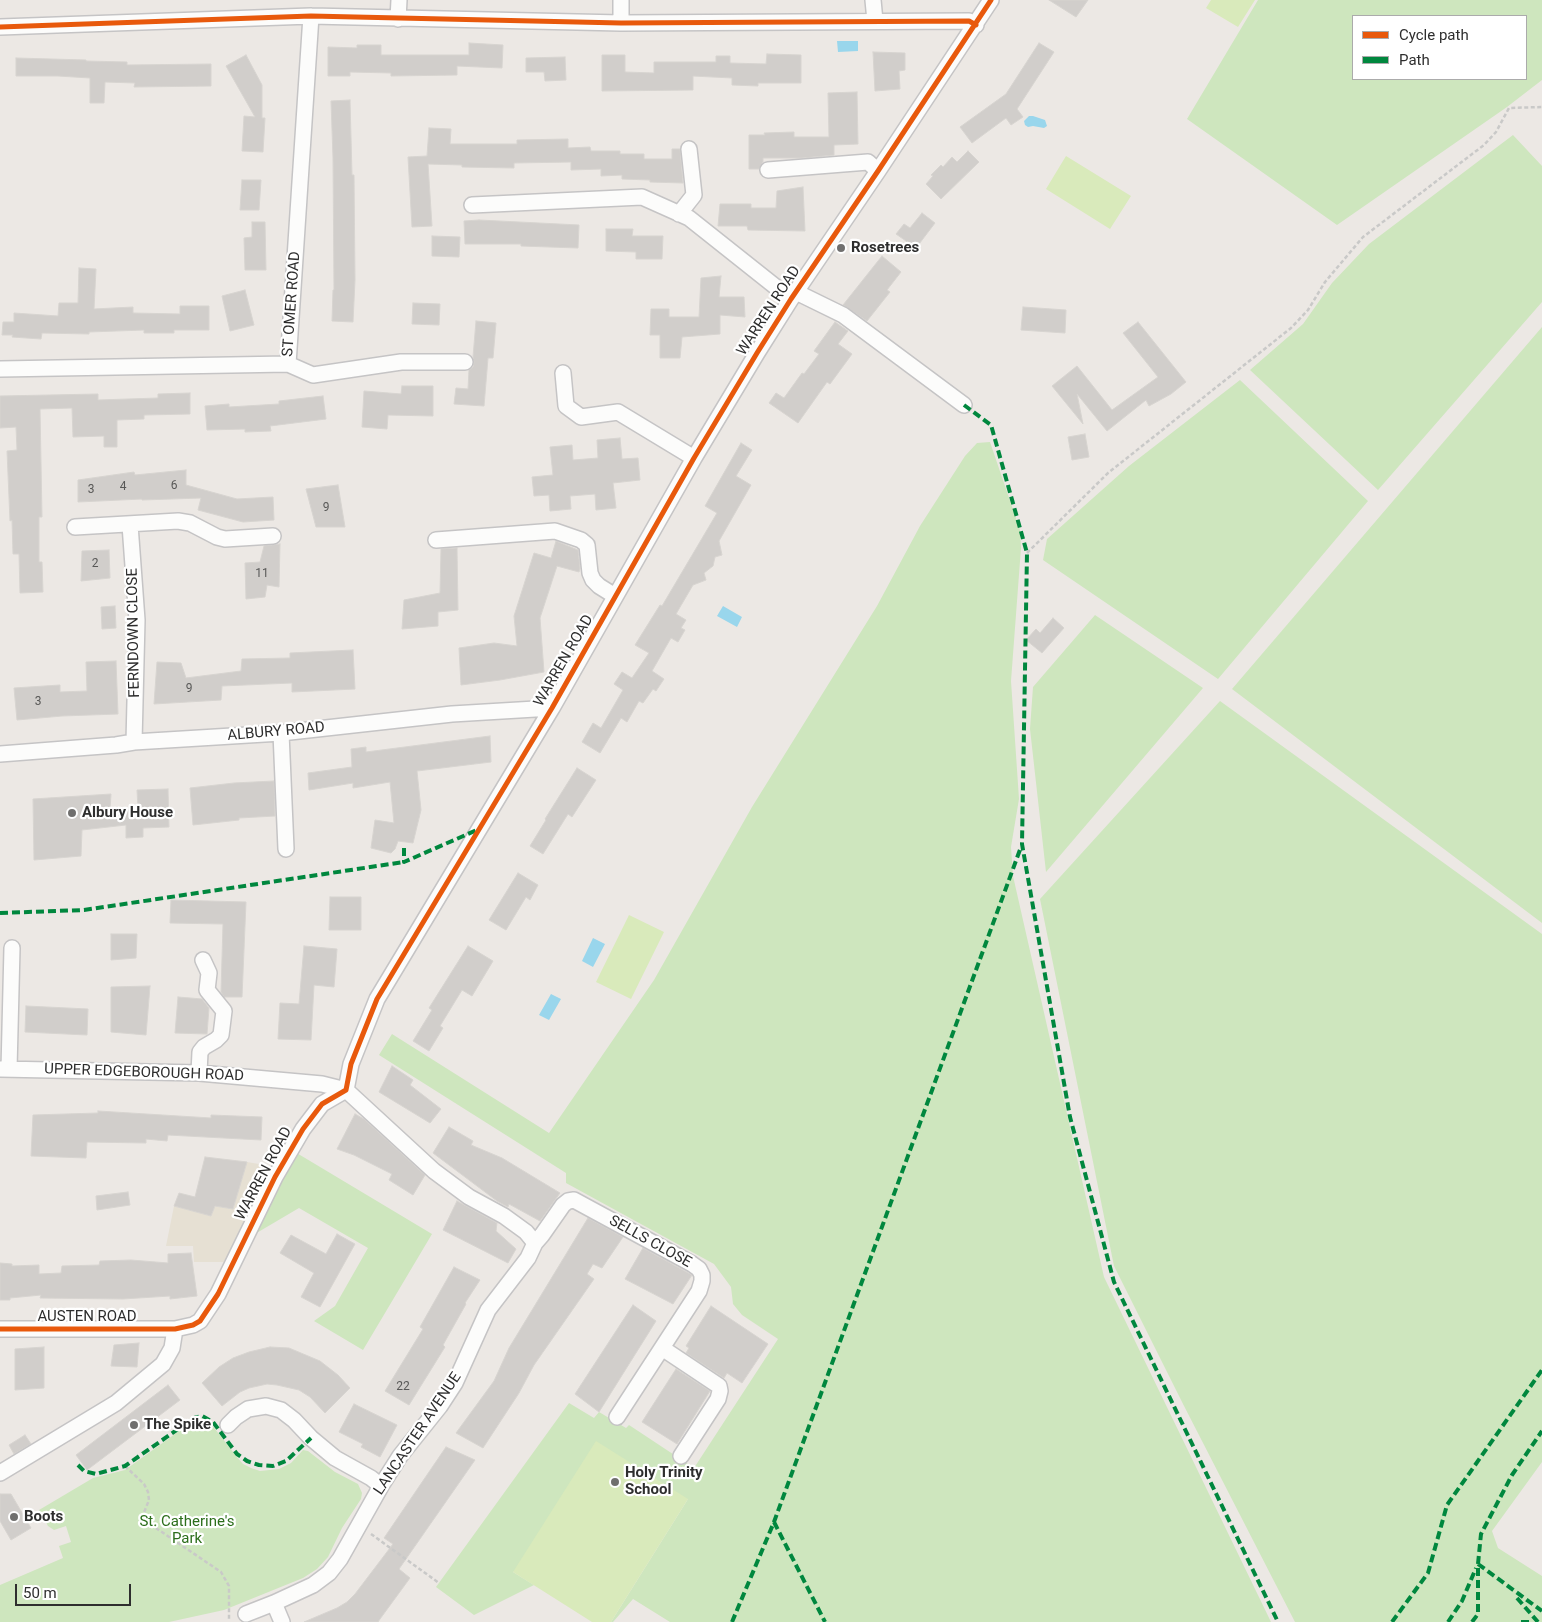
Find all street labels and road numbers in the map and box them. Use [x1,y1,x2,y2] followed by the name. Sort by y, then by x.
[279,251,305,357] street label: ST OMER ROAD
[733,263,805,359] street label: WARREN ROAD
[124,568,144,698] street label: FERNDOWN CLOSE
[530,612,598,710] street label: WARREN ROAD
[227,719,325,745] street label: ALBURY ROAD
[44,1061,244,1085] street label: UPPER EDGEBOROUGH ROAD
[232,1124,296,1224] street label: WARREN ROAD
[606,1212,694,1272] street label: SELLS CLOSE
[37,1308,137,1326] street label: AUSTEN ROAD
[370,1369,466,1499] street label: LANCASTER AVENUE

